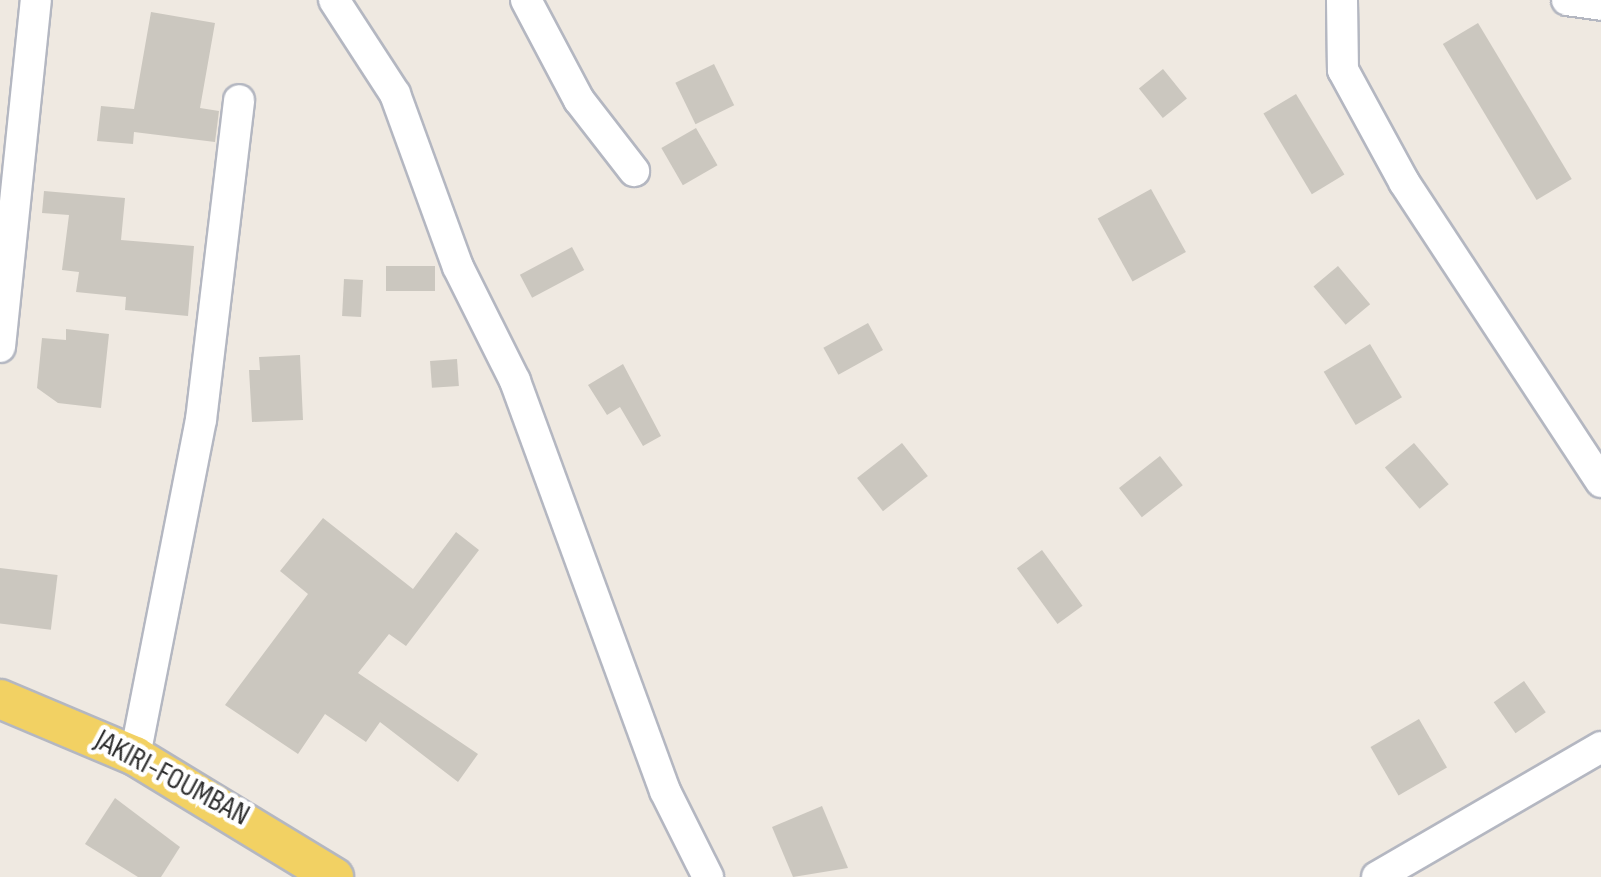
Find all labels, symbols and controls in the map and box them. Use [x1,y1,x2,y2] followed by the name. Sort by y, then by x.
[89,722,255,834] street label: JAKIRI-FOUMBAN

